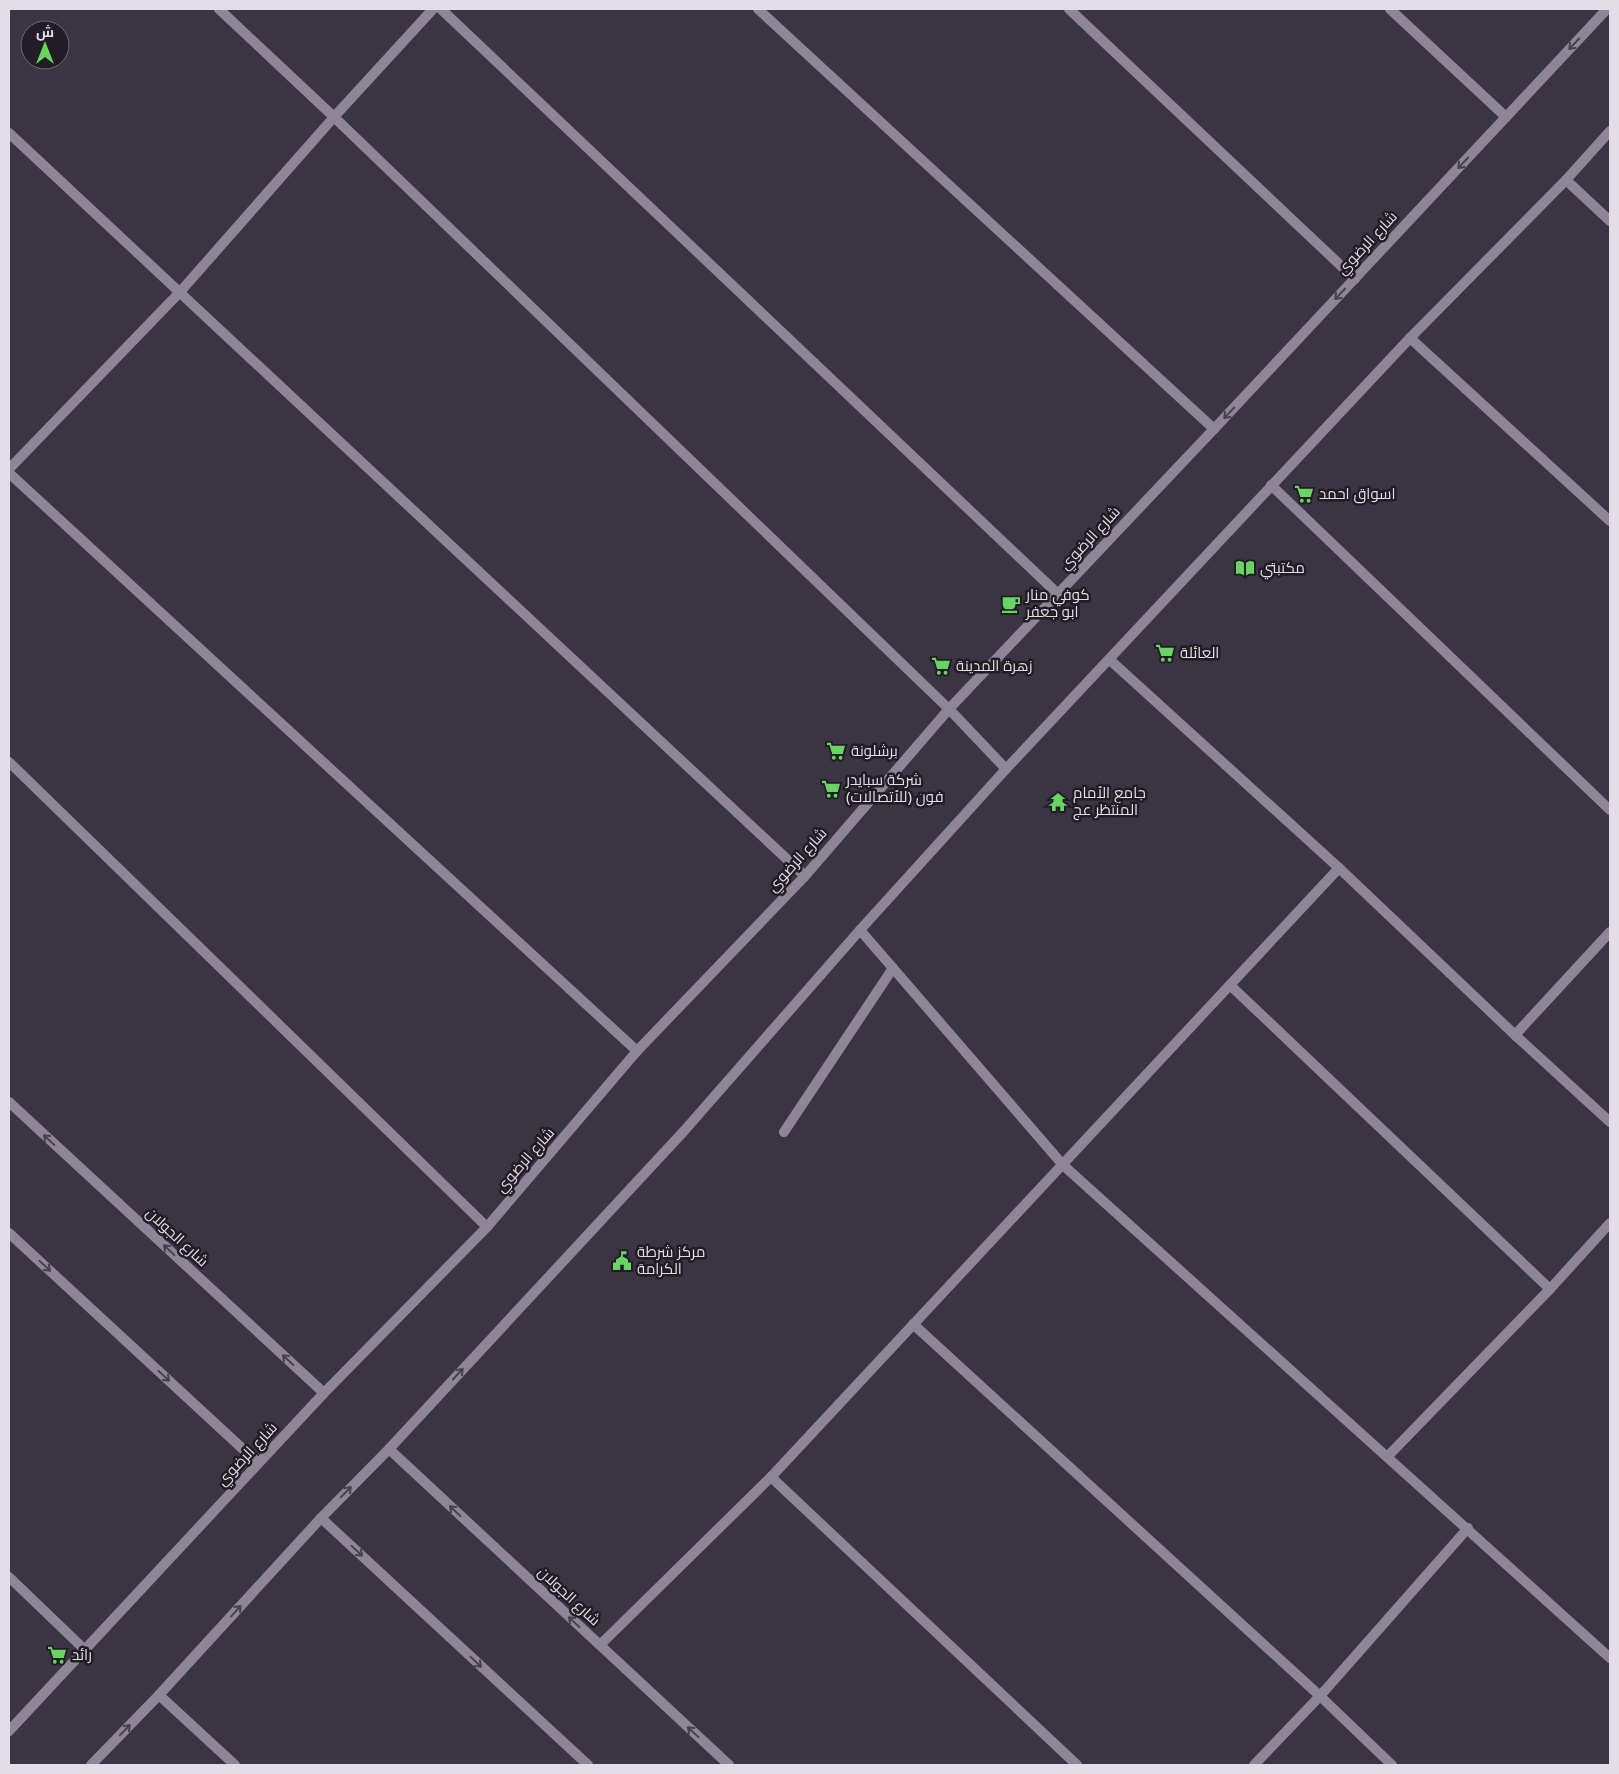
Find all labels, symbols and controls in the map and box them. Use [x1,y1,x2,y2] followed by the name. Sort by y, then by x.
[20,20,70,70] north arrow
[36,22,54,41] text: ش
[1568,38,1580,51] one-way arrow
[1457,157,1469,169] one-way arrow
[1332,206,1403,280] street label: شارع الرضوي
[1334,288,1346,301] one-way arrow
[1223,407,1235,419] one-way arrow
[1293,483,1315,505] supermarket icon: اسواق احمد
[1319,483,1396,504] place label: اسواق احمد
[1055,501,1126,575] street label: شارع الرضوي
[1234,557,1256,579] library icon: مكتبتي
[1260,557,1305,580] place label: مكتبتي
[1025,584,1090,621] place label: كوفي منار ابو جعفر
[1000,593,1022,615] cafe icon: كوفي منار ابو جعفر
[1154,642,1176,664] supermarket icon: العائلة
[1180,642,1219,662] place label: العائلة
[930,655,952,677] supermarket icon: زهرة المدينة
[956,655,1032,675] place label: زهرة المدينة
[825,740,847,762] supermarket icon: برشلونة
[851,740,898,760] place label: برشلونة
[845,769,944,807] place label: شركة سبايدر فون (للأتصالات)
[820,778,842,800] supermarket icon: شركة سبايدر فون (للأتصالات)
[1073,782,1146,821] place label: جامع الأمام المنتظر عج
[1047,791,1069,813] temple icon: جامع الأمام المنتظر عج
[762,823,833,898] street label: شارع الرضوي
[490,1123,560,1198] street label: شارع الرضوي
[43,1134,56,1146] one-way arrow
[141,1202,213,1272] street label: شارع الجولان
[637,1241,705,1278] place label: مركز شرطة الكرامة
[162,1244,175,1256] one-way arrow
[611,1250,633,1272] public building icon: مركز شرطة الكرامة
[38,1260,51,1272] one-way arrow
[282,1354,295,1366] one-way arrow
[452,1368,464,1381] one-way arrow
[157,1370,170,1382] one-way arrow
[212,1417,283,1491] street label: شارع الرضوي
[340,1486,352,1499] one-way arrow
[449,1505,462,1517] one-way arrow
[351,1545,363,1557] one-way arrow
[533,1561,605,1631] street label: شارع الجولان
[230,1605,242,1618] one-way arrow
[568,1616,581,1628] one-way arrow
[46,1644,68,1666] supermarket icon: رائد
[72,1644,92,1664] place label: رائد
[470,1656,482,1668] one-way arrow
[119,1724,131,1737] one-way arrow
[687,1726,700,1738] one-way arrow

